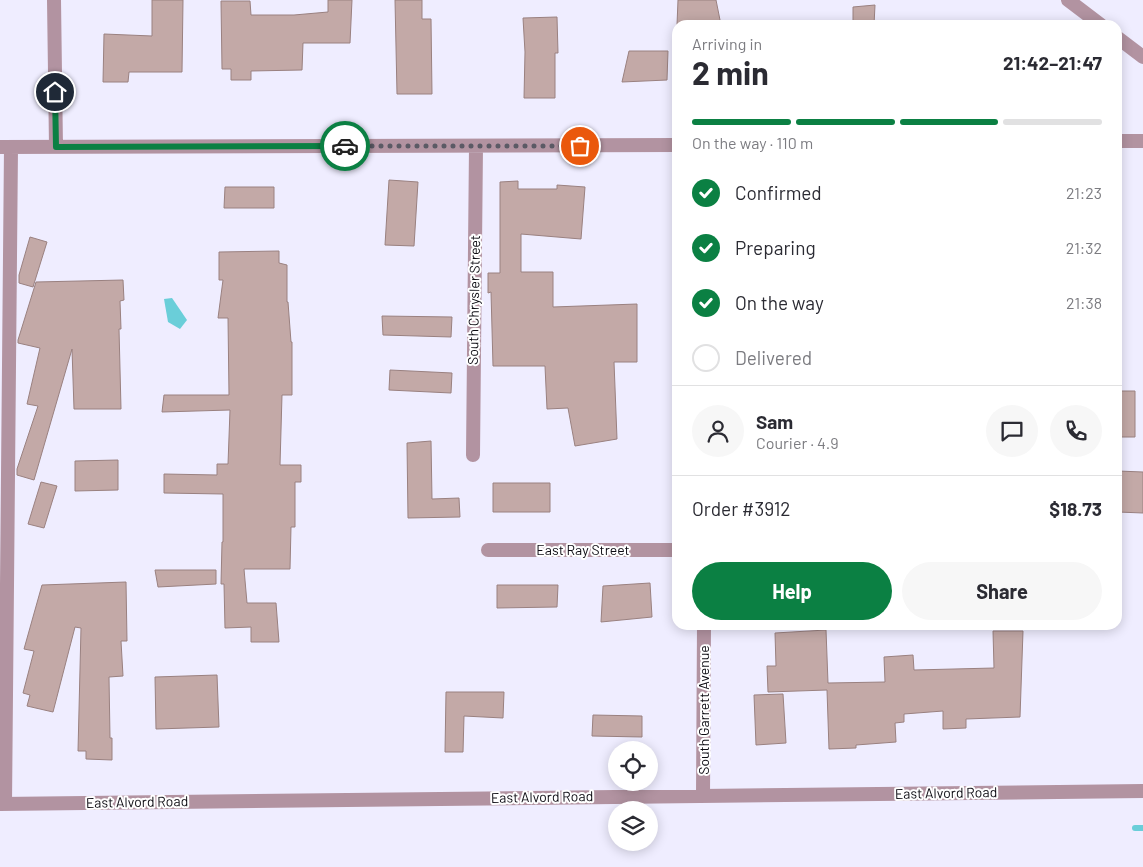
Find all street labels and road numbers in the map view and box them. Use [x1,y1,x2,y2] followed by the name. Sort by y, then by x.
[464,235,483,365] street label: South Chrysler Street
[536,541,630,558] street label: East Ray Street
[695,645,712,775] street label: South Garrett Avenue
[895,783,997,802] street label: East Alvord Road
[491,787,593,806] street label: East Alvord Road
[86,792,188,811] street label: East Alvord Road

